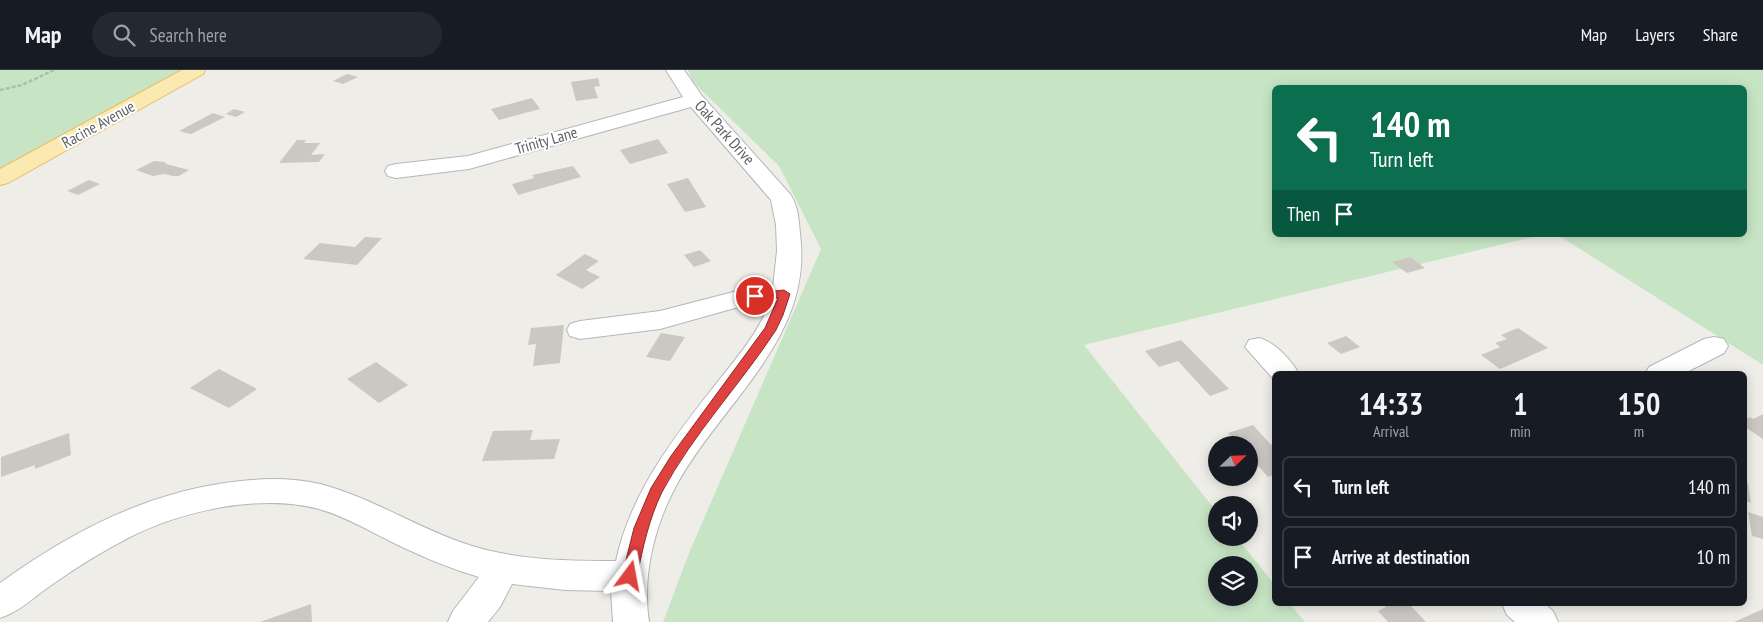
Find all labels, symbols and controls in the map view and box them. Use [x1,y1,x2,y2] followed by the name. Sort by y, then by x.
[92,12,442,57] search box
[25,19,62,50] text: Map
[110,21,138,49] icon: search
[150,23,227,47] text: Search here
[1581,23,1607,46] text: Map
[1635,23,1675,46] text: Layers
[1703,23,1738,46] text: Share
[691,95,759,169] street label: Oak Park Drive
[58,96,138,152] street label: Racine Avenue
[1370,101,1451,147] text: 140 m
[1287,105,1352,170] icon: left
[513,122,579,158] street label: Trinity Lane
[1370,145,1434,173] text: Turn left
[1330,200,1358,228] icon: arrive
[1287,202,1320,226] text: Then
[734,275,776,317] pin
[741,282,769,310] icon: arrive
[1359,384,1423,423] text: 14:33
[1513,384,1528,423] text: 1
[1617,384,1660,423] text: 150
[1373,421,1409,441] text: Arrival
[1510,421,1531,441] text: min
[1634,421,1644,441] text: m
[1208,436,1258,486] north arrow
[1208,436,1258,606] map controls
[1289,473,1317,501] icon: left
[1332,475,1389,499] text: Turn left
[1688,475,1730,499] text: 140 m
[1208,496,1258,546] button: sound
[1289,543,1317,571] icon: arrive
[1332,545,1470,569] text: Arrive at destination
[1697,545,1730,569] text: 10 m
[603,549,655,601] position arrow
[1208,556,1258,606] button: layers

